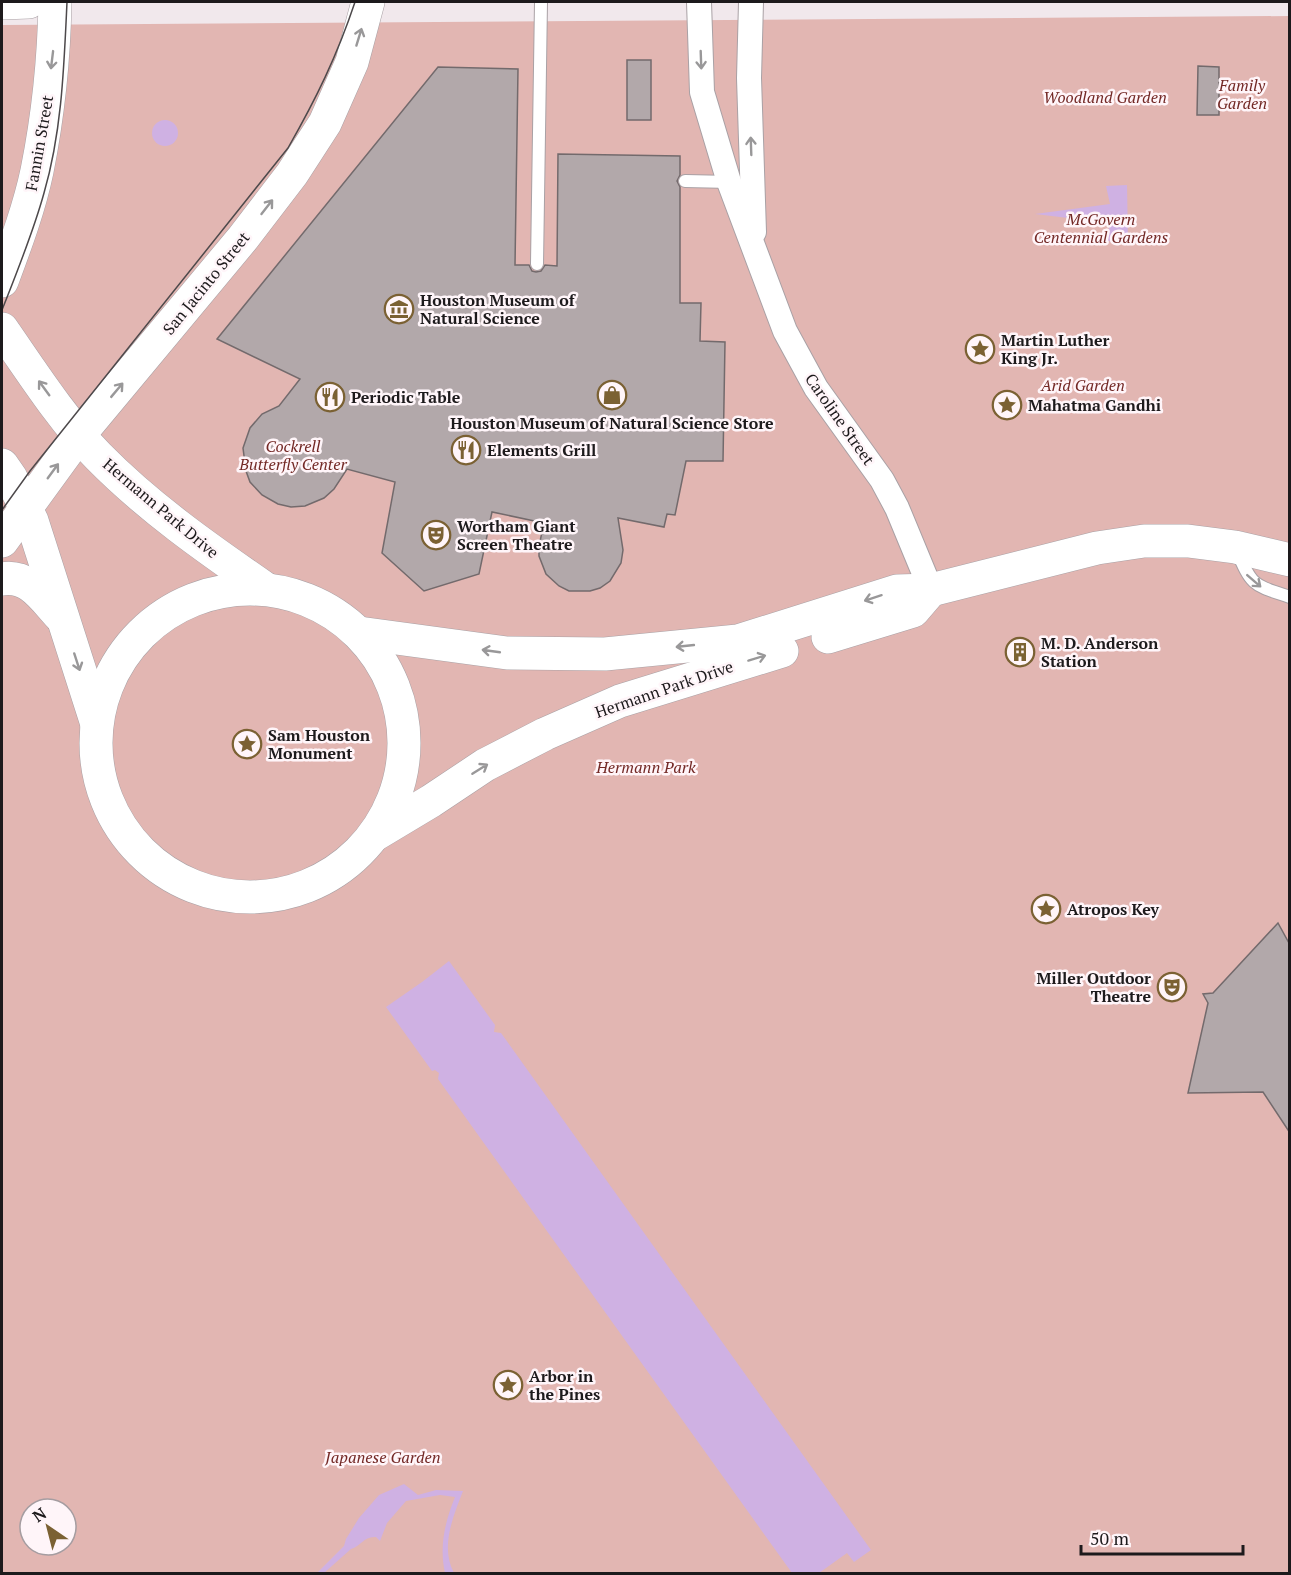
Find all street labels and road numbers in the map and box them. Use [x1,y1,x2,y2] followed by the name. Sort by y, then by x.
[20,93,58,193] street label: Fannin Street
[158,227,254,339] street label: San Jacinto Street
[800,369,880,469] street label: Caroline Street
[99,453,223,563] street label: Hermann Park Drive
[592,655,736,723] street label: Hermann Park Drive

